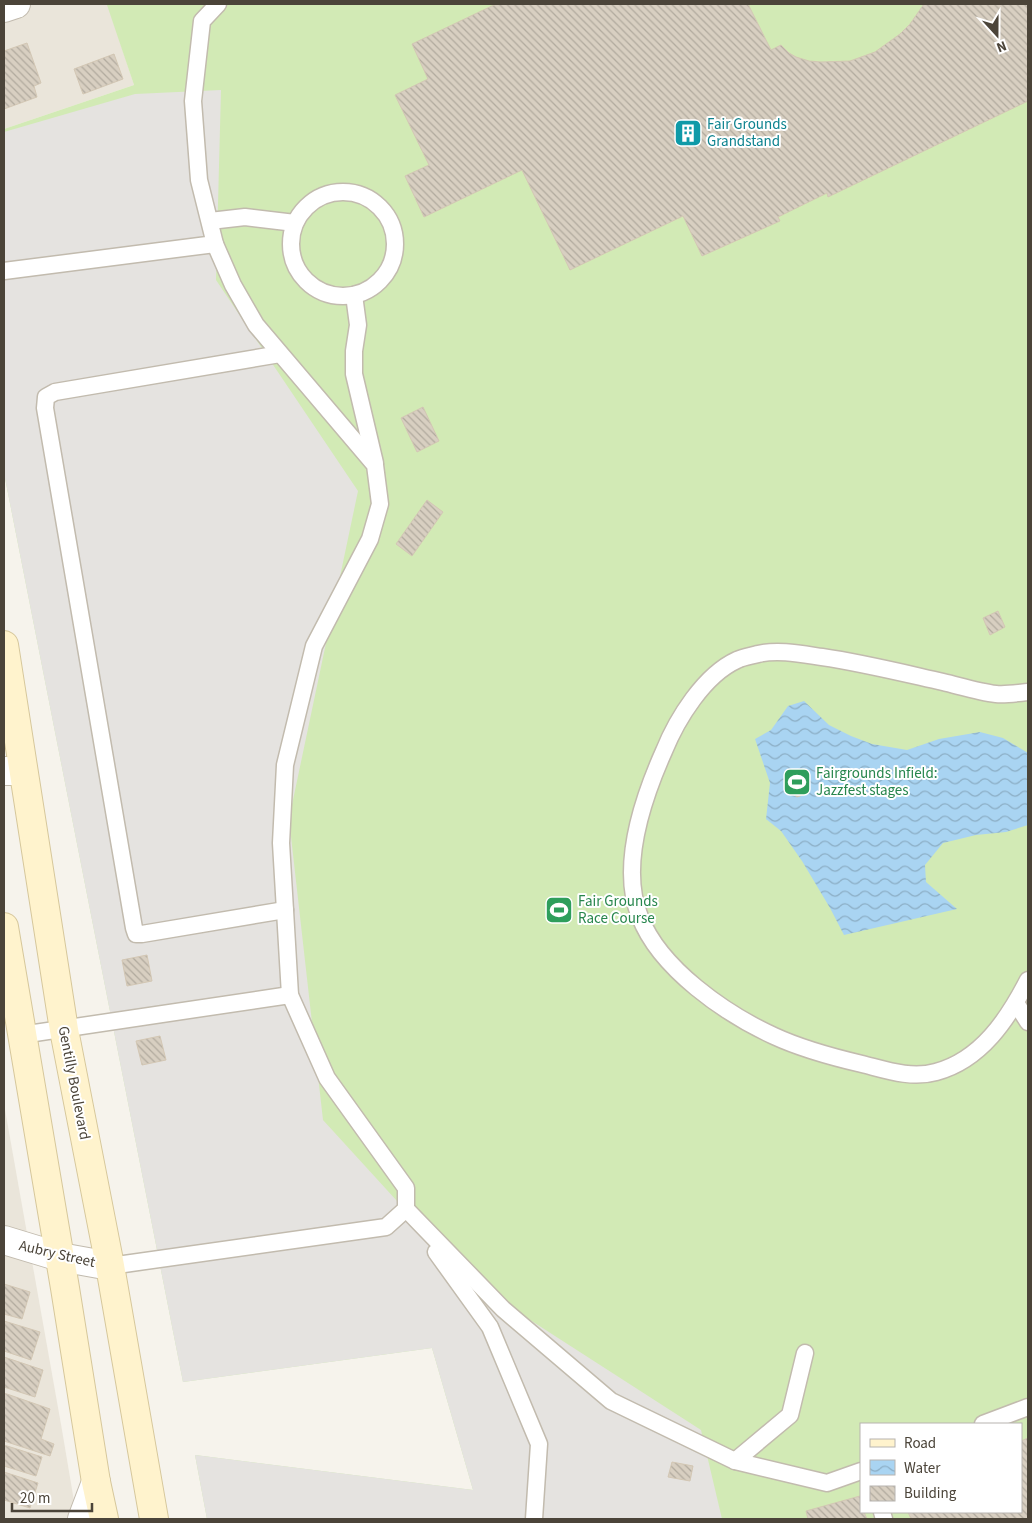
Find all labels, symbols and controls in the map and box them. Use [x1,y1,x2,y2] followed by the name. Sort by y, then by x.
[972,10,1022,60] north arrow
[993,35,1009,57] text: N
[707,114,787,152] place label: Fair Grounds Grandstand
[673,118,703,148] building icon: Fair Grounds Grandstand
[816,763,937,801] place label: Fairgrounds Infield: Jazzfest stages
[782,767,812,797] sports icon: Fairgrounds Infield: Jazzfest stages
[578,891,658,929] place label: Fair Grounds Race Course
[544,895,574,925] sports icon: Fair Grounds Race Course
[53,1024,95,1142] street label: Gentilly Boulevard
[17,1235,97,1273] street label: Aubry Street
[860,1423,1022,1513] legend
[904,1433,936,1454] text: Road
[904,1458,941,1479] text: Water
[12,1480,92,1512] scale bar
[904,1483,957,1504] text: Building
[20,1488,50,1509] text: 20 m

